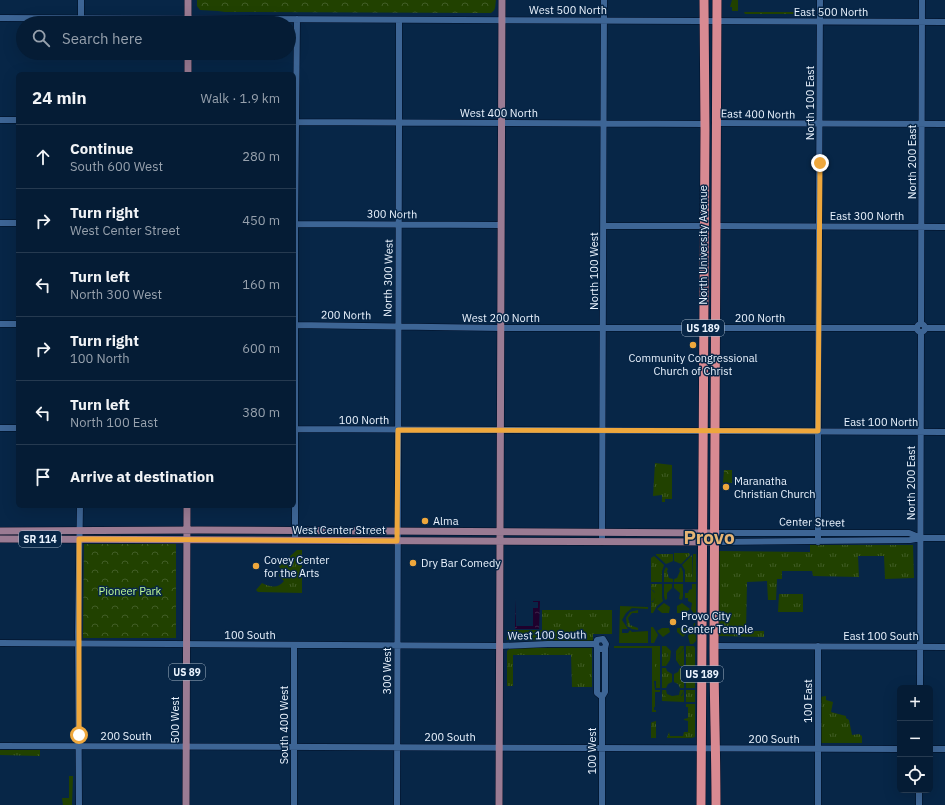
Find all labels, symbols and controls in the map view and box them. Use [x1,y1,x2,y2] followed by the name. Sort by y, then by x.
[529,3,607,17] street label: West 500 North
[794,5,868,19] street label: East 500 North
[16,16,296,60] search box
[30,27,52,49] icon: search
[62,29,142,48] text: Search here
[803,66,817,140] street label: North 100 East
[32,87,87,109] text: 24 min
[200,90,280,107] text: Walk · 1.9 km
[460,106,538,120] street label: West 400 North
[721,106,795,122] street label: East 400 North
[905,125,919,199] street label: North 200 East
[70,139,134,158] text: Continue
[32,146,54,168] icon: ahead
[242,148,280,165] text: 280 m
[811,154,829,172] route end
[70,158,163,175] text: South 600 West
[696,185,710,305] street label: North University Avenue
[70,203,139,222] text: Turn right
[367,207,417,221] street label: 300 North
[830,209,904,223] street label: East 300 North
[32,210,54,232] icon: right
[242,212,280,229] text: 450 m
[70,222,180,239] text: West Center Street
[587,232,601,310] street label: North 100 West
[380,239,396,317] street label: North 300 West
[70,267,130,286] text: Turn left
[32,274,54,296] icon: left
[242,276,280,293] text: 160 m
[70,286,162,303] text: North 300 West
[321,308,371,322] street label: 200 North
[462,311,540,325] street label: West 200 North
[735,311,785,325] street label: 200 North
[682,320,724,336] road number: US 189
[70,331,139,350] text: Turn right
[32,338,54,360] icon: right
[242,340,280,357] text: 600 m
[688,340,698,350] marker: Community Congressional Church of Christ
[70,350,130,367] text: 100 North
[628,351,758,378] place label: Community Congressional Church of Christ
[70,395,130,414] text: Turn left
[32,402,54,424] icon: left
[242,404,280,421] text: 380 m
[339,413,389,427] street label: 100 North
[70,414,158,431] text: North 100 East
[844,415,918,429] street label: East 100 North
[904,446,918,520] street label: North 200 East
[32,466,54,488] icon: arrive
[70,467,214,486] text: Arrive at destination
[734,474,816,501] place label: Maranatha Christian Church
[721,482,731,492] marker: Maranatha Christian Church
[433,514,459,528] place label: Alma
[779,514,845,530] street label: Center Street
[420,516,430,526] marker: Alma
[292,523,386,537] street label: West Center Street
[683,525,735,549] district label: Provo
[19,531,61,547] road number: SR 114
[264,553,329,580] place label: Covey Center for the Arts
[421,556,501,570] place label: Dry Bar Comedy
[408,558,418,568] marker: Dry Bar Comedy
[251,561,261,571] marker: Covey Center for the Arts
[99,584,162,598] park label: Pioneer Park
[681,609,753,636] place label: Provo City Center Temple
[668,617,678,627] marker: Provo City Center Temple
[508,627,586,643] street label: West 100 South
[224,628,276,642] street label: 100 South
[843,629,919,643] street label: East 100 South
[380,647,394,695] street label: 300 West
[169,664,205,680] road number: US 89
[681,666,723,682] road number: US 189
[801,679,815,723] street label: 100 East
[897,685,933,793] map controls
[897,685,933,721] button: +
[277,686,291,764] street label: South 400 West
[168,696,182,744] street label: 500 West
[897,721,933,757] button: −
[70,726,88,744] route start
[585,727,599,775] street label: 100 West
[100,729,152,743] street label: 200 South
[424,730,476,744] street label: 200 South
[748,732,800,746] street label: 200 South
[897,757,933,793] button: locate

